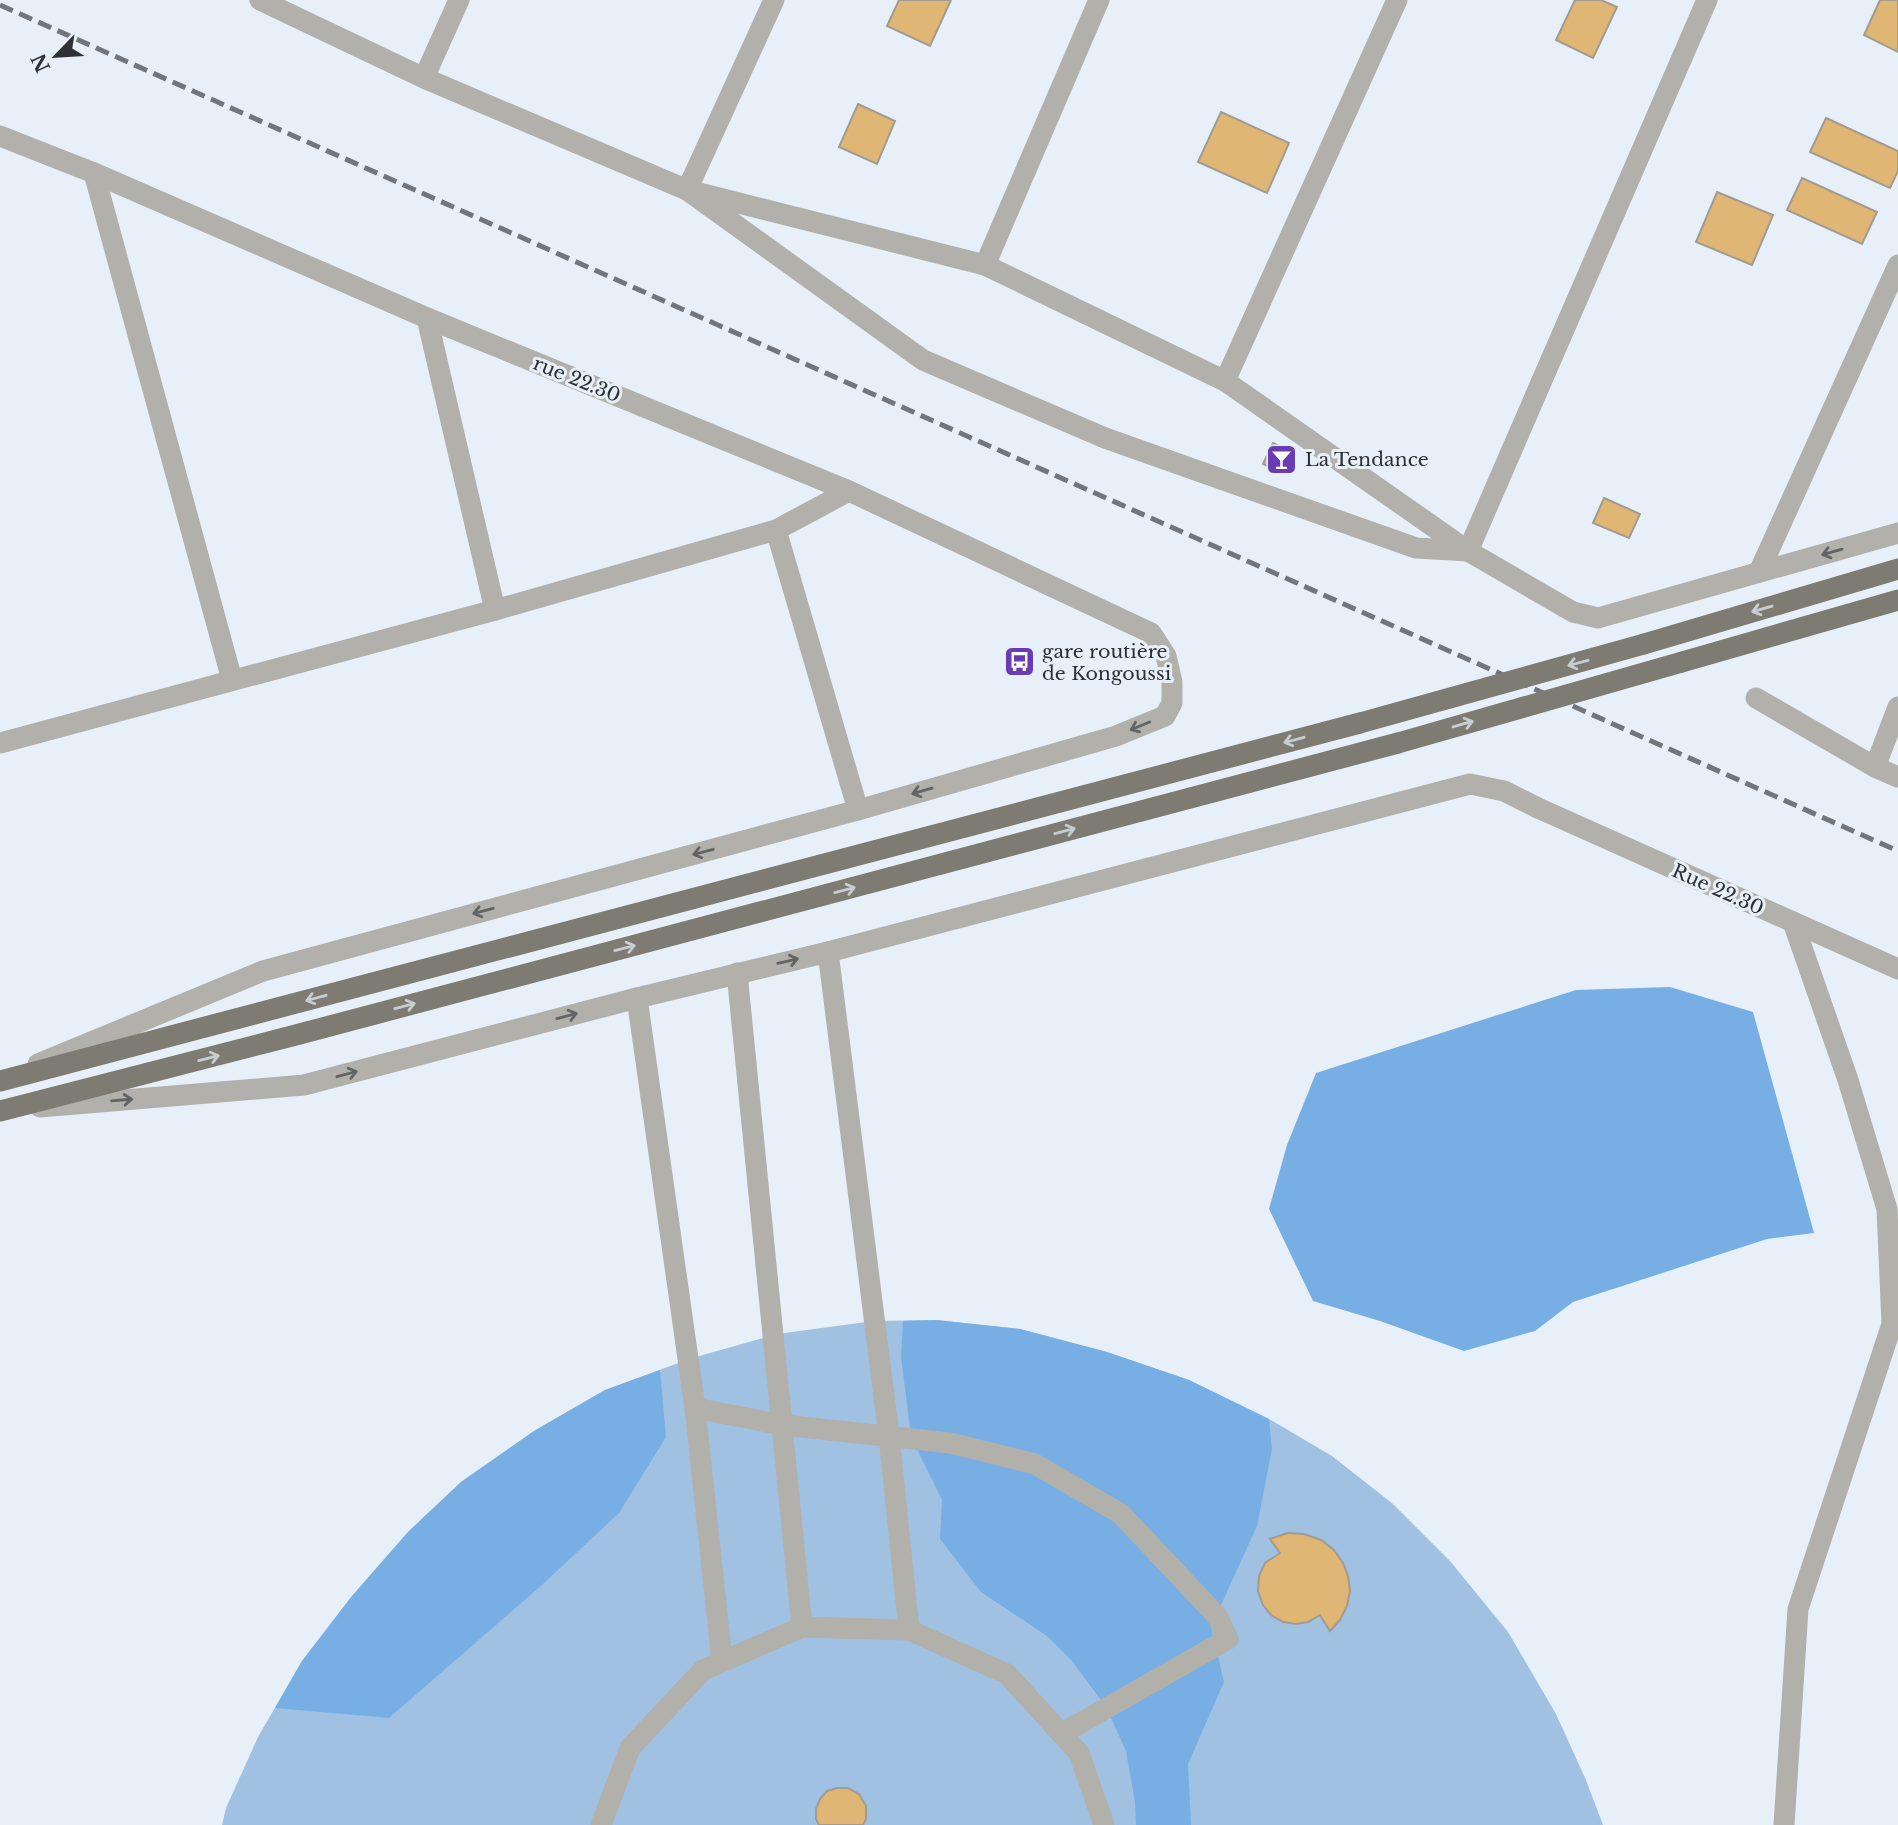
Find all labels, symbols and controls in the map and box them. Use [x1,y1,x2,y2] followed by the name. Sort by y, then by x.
[21,21,91,91] north arrow
[27,50,55,76] text: N
[530,352,624,407] street label: rue 22.30
[1265,442,1299,476] bar icon: La Tendance
[1305,448,1429,471] place label: La Tendance
[1822,546,1844,559] one-way arrow
[1751,604,1773,617] one-way arrow
[1042,640,1172,685] place label: gare routière de Kongoussi
[1002,645,1036,679] bus stop icon: gare routière de Kongoussi
[1567,657,1589,670] one-way arrow
[1452,717,1474,730] one-way arrow
[1130,720,1151,733] one-way arrow
[1284,734,1306,747] one-way arrow
[911,786,933,799] one-way arrow
[1053,824,1076,837] one-way arrow
[692,846,714,859] one-way arrow
[1668,859,1767,920] street label: Rue 22.30
[834,882,856,895] one-way arrow
[472,905,495,918] one-way arrow
[613,941,636,954] one-way arrow
[776,954,799,967] one-way arrow
[306,992,328,1005] one-way arrow
[394,999,416,1012] one-way arrow
[555,1009,578,1022] one-way arrow
[197,1051,219,1064] one-way arrow
[336,1066,358,1079] one-way arrow
[110,1093,133,1106] one-way arrow

